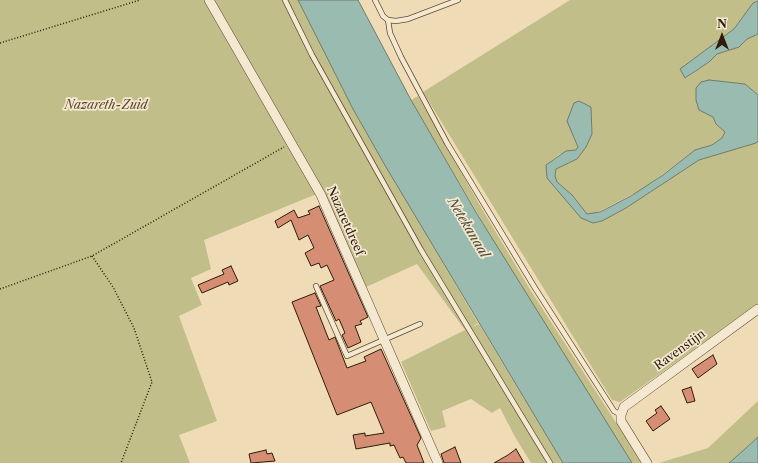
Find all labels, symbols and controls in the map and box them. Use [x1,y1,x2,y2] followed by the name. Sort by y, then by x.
[702,16,742,56] north arrow
[717,17,727,31] text: N
[65,99,147,113] park label: Nazareth-Zuid
[323,184,367,258] street label: Nazaretdreef
[444,195,492,261] water label: Netekanaal
[652,327,708,373] street label: Ravenstijn

